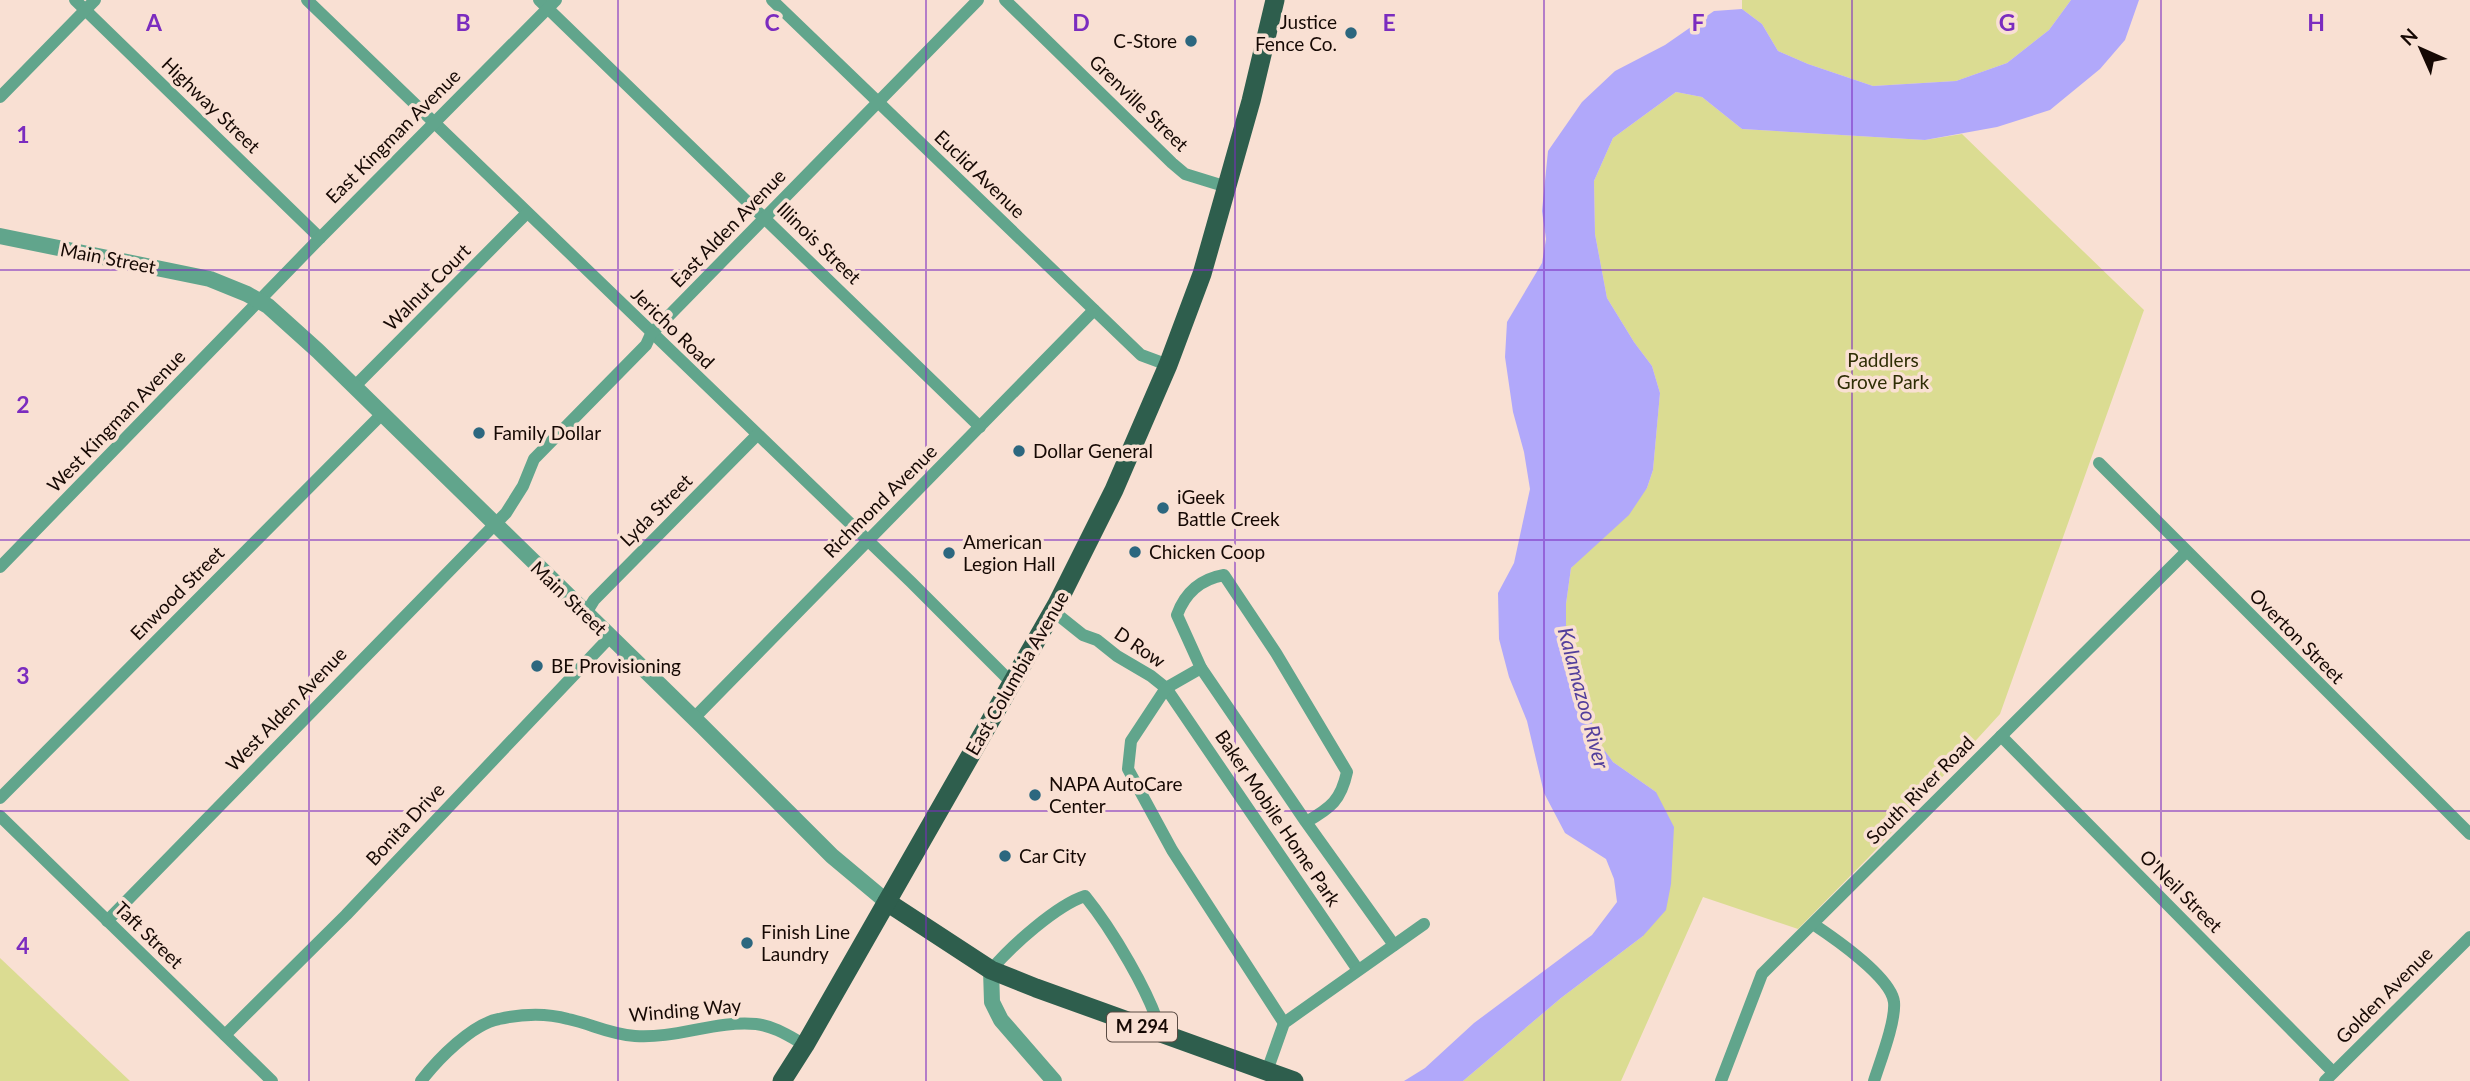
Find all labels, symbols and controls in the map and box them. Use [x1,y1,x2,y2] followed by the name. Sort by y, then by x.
[145,8,163,36] text: A
[455,8,471,36] text: B
[764,8,780,36] text: C
[1072,8,1090,36] text: D
[1382,8,1396,36] text: E
[1691,8,1705,36] text: F
[1999,8,2015,36] text: G
[2307,8,2325,36] text: H
[1255,10,1337,55] place label: Justice Fence Co.
[2386,14,2456,84] north arrow
[2395,23,2422,50] text: N
[1343,25,1359,41] marker: Justice Fence Co.
[1113,29,1177,52] place label: C-Store
[1183,33,1199,49] marker: C-Store
[1085,50,1194,156] street label: Grenville Street
[157,52,265,157] street label: Highway Street
[321,64,465,208] street label: East Kingman Avenue
[16,120,30,148] text: 1
[930,125,1030,223] street label: Euclid Avenue
[665,164,790,291] street label: East Alden Avenue
[773,197,866,288] street label: Illinois Street
[58,237,158,278] street label: Main Street
[379,238,475,335] street label: Walnut Court
[627,282,720,373] street label: Jericho Road
[42,345,190,497] street label: West Kingman Avenue
[1837,348,1930,393] park label: Paddlers Grove Park
[16,390,30,418] text: 2
[493,421,601,444] place label: Family Dollar
[471,425,487,441] marker: Family Dollar
[818,439,941,562] street label: Richmond Avenue
[1033,439,1153,462] place label: Dollar General
[1011,443,1027,459] marker: Dollar General
[615,469,697,550] street label: Lyda Street
[1177,485,1280,530] place label: iGeek Battle Creek
[1155,500,1171,516] marker: iGeek Battle Creek
[963,530,1055,575] place label: American Legion Hall
[1149,540,1265,563] place label: Chicken Coop
[125,541,228,644] street label: Enwood Street
[1127,544,1143,560] marker: Chicken Coop
[941,545,957,561] marker: American Legion Hall
[527,556,612,640] street label: Main Street
[2245,583,2350,688] street label: Overton Street
[960,586,1073,759] street label: East Columbia Avenue
[1111,621,1170,672] street label: D Row
[1554,624,1616,772] water label: Kalamazoo River
[221,642,351,775] street label: West Alden Avenue
[551,654,681,677] place label: BE Provisioning
[529,658,545,674] marker: BE Provisioning
[16,661,30,689] text: 3
[1211,725,1346,910] street label: Baker Mobile Home Park
[1861,731,1978,848] street label: South River Road
[1049,772,1183,817] place label: NAPA AutoCare Center
[361,778,449,870] street label: Bonita Drive
[1027,787,1043,803] marker: NAPA AutoCare Center
[1019,844,1087,867] place label: Car City
[2135,845,2228,937] street label: O'Neil Street
[997,848,1013,864] marker: Car City
[110,896,188,973] street label: Taft Street
[761,920,850,965] place label: Finish Line Laundry
[16,931,30,959] text: 4
[739,935,755,951] marker: Finish Line Laundry
[2330,941,2437,1048] street label: Golden Avenue
[628,993,742,1026] street label: Winding Way
[1107,1012,1177,1042] road number: M 294

